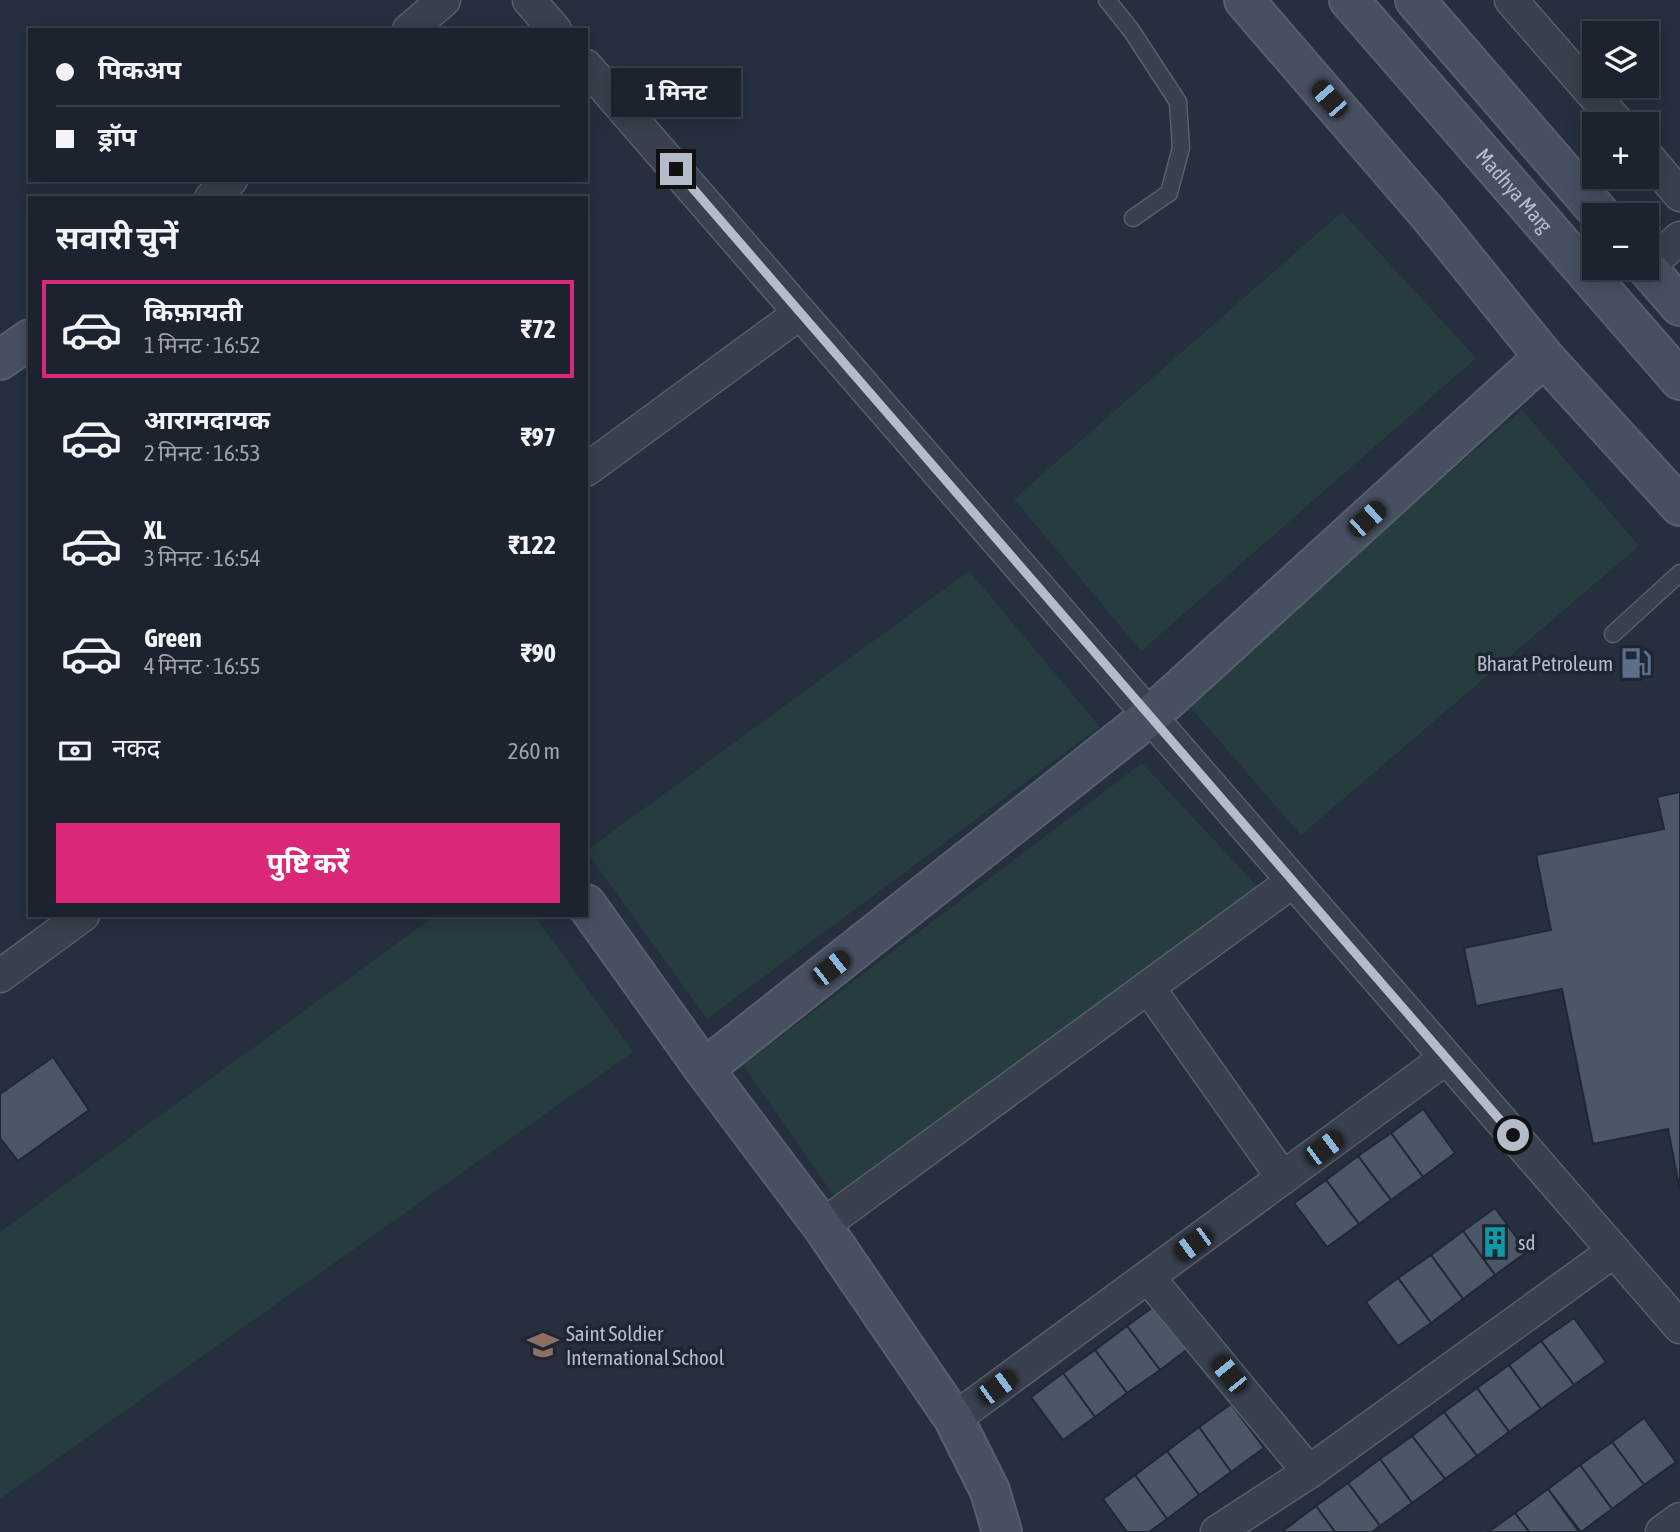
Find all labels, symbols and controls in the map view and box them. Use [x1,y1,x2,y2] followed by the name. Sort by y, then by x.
[1582,21,1659,280] map controls
[1582,21,1659,98] button: layers
[98,55,181,85] text: पिकअप
[611,68,741,116] callout: 1 मिनट
[1308,76,1351,122] car
[645,79,707,105] text: 1 मिनट
[1582,112,1659,189] button: +
[98,122,136,152] text: ड्रॉप
[1471,143,1558,237] street label: Madhya Marg
[660,153,692,185] route end
[1582,203,1659,280] button: −
[56,219,178,256] text: सवारी चुनें
[144,297,243,327] text: किफ़ायती
[60,298,123,361] icon: car
[520,314,556,344] text: ₹72
[144,332,261,358] text: 1 मिनट · 16:52
[144,405,270,435] text: आरामदायक
[60,406,123,469] icon: car
[520,422,556,452] text: ₹97
[144,440,261,466] text: 2 मिनट · 16:53
[1345,497,1390,541] car
[60,514,123,577] icon: car
[144,515,166,545] text: XL
[508,530,556,560] text: ₹122
[144,545,261,571] text: 3 मिनट · 16:54
[60,622,123,685] icon: car
[144,623,202,653] text: Green
[520,638,556,668] text: ₹90
[1619,646,1653,680] fuel station icon: Bharat Petroleum
[1477,651,1613,675] place label: Bharat Petroleum
[144,653,261,679] text: 4 मिनट · 16:55
[56,732,94,770] icon: cash
[112,733,160,763] text: नकद
[508,738,560,764] text: 260 m
[56,823,560,903] button: पुष्टि करें
[808,947,855,989] car
[1497,1119,1529,1151] route start
[1301,1127,1348,1169] car
[1170,1223,1217,1265] car
[1478,1225,1512,1259] building icon: sd
[1518,1230,1535,1254] place label: sd
[566,1321,725,1369] place label: Saint Soldier International School
[526,1328,560,1362] school or university icon: Saint Soldier International School
[1208,1351,1251,1397] car
[974,1366,1021,1408] car

